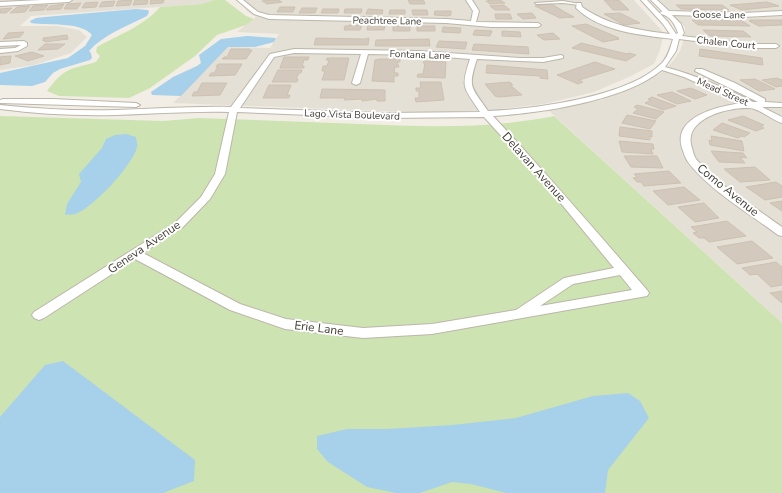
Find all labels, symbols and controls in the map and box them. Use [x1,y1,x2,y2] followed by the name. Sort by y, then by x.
[692,8,746,22] street label: Goose Lane
[352,13,422,29] street label: Peachtree Lane
[696,33,756,53] street label: Chalen Court
[389,47,450,63] street label: Fontana Lane
[695,74,751,110] street label: Mead Street
[304,106,400,124] street label: Lago Vista Boulevard
[499,129,569,205] street label: Delavan Avenue
[694,160,762,220] street label: Como Avenue
[104,217,184,277] street label: Geneva Avenue
[293,317,345,339] street label: Erie Lane

